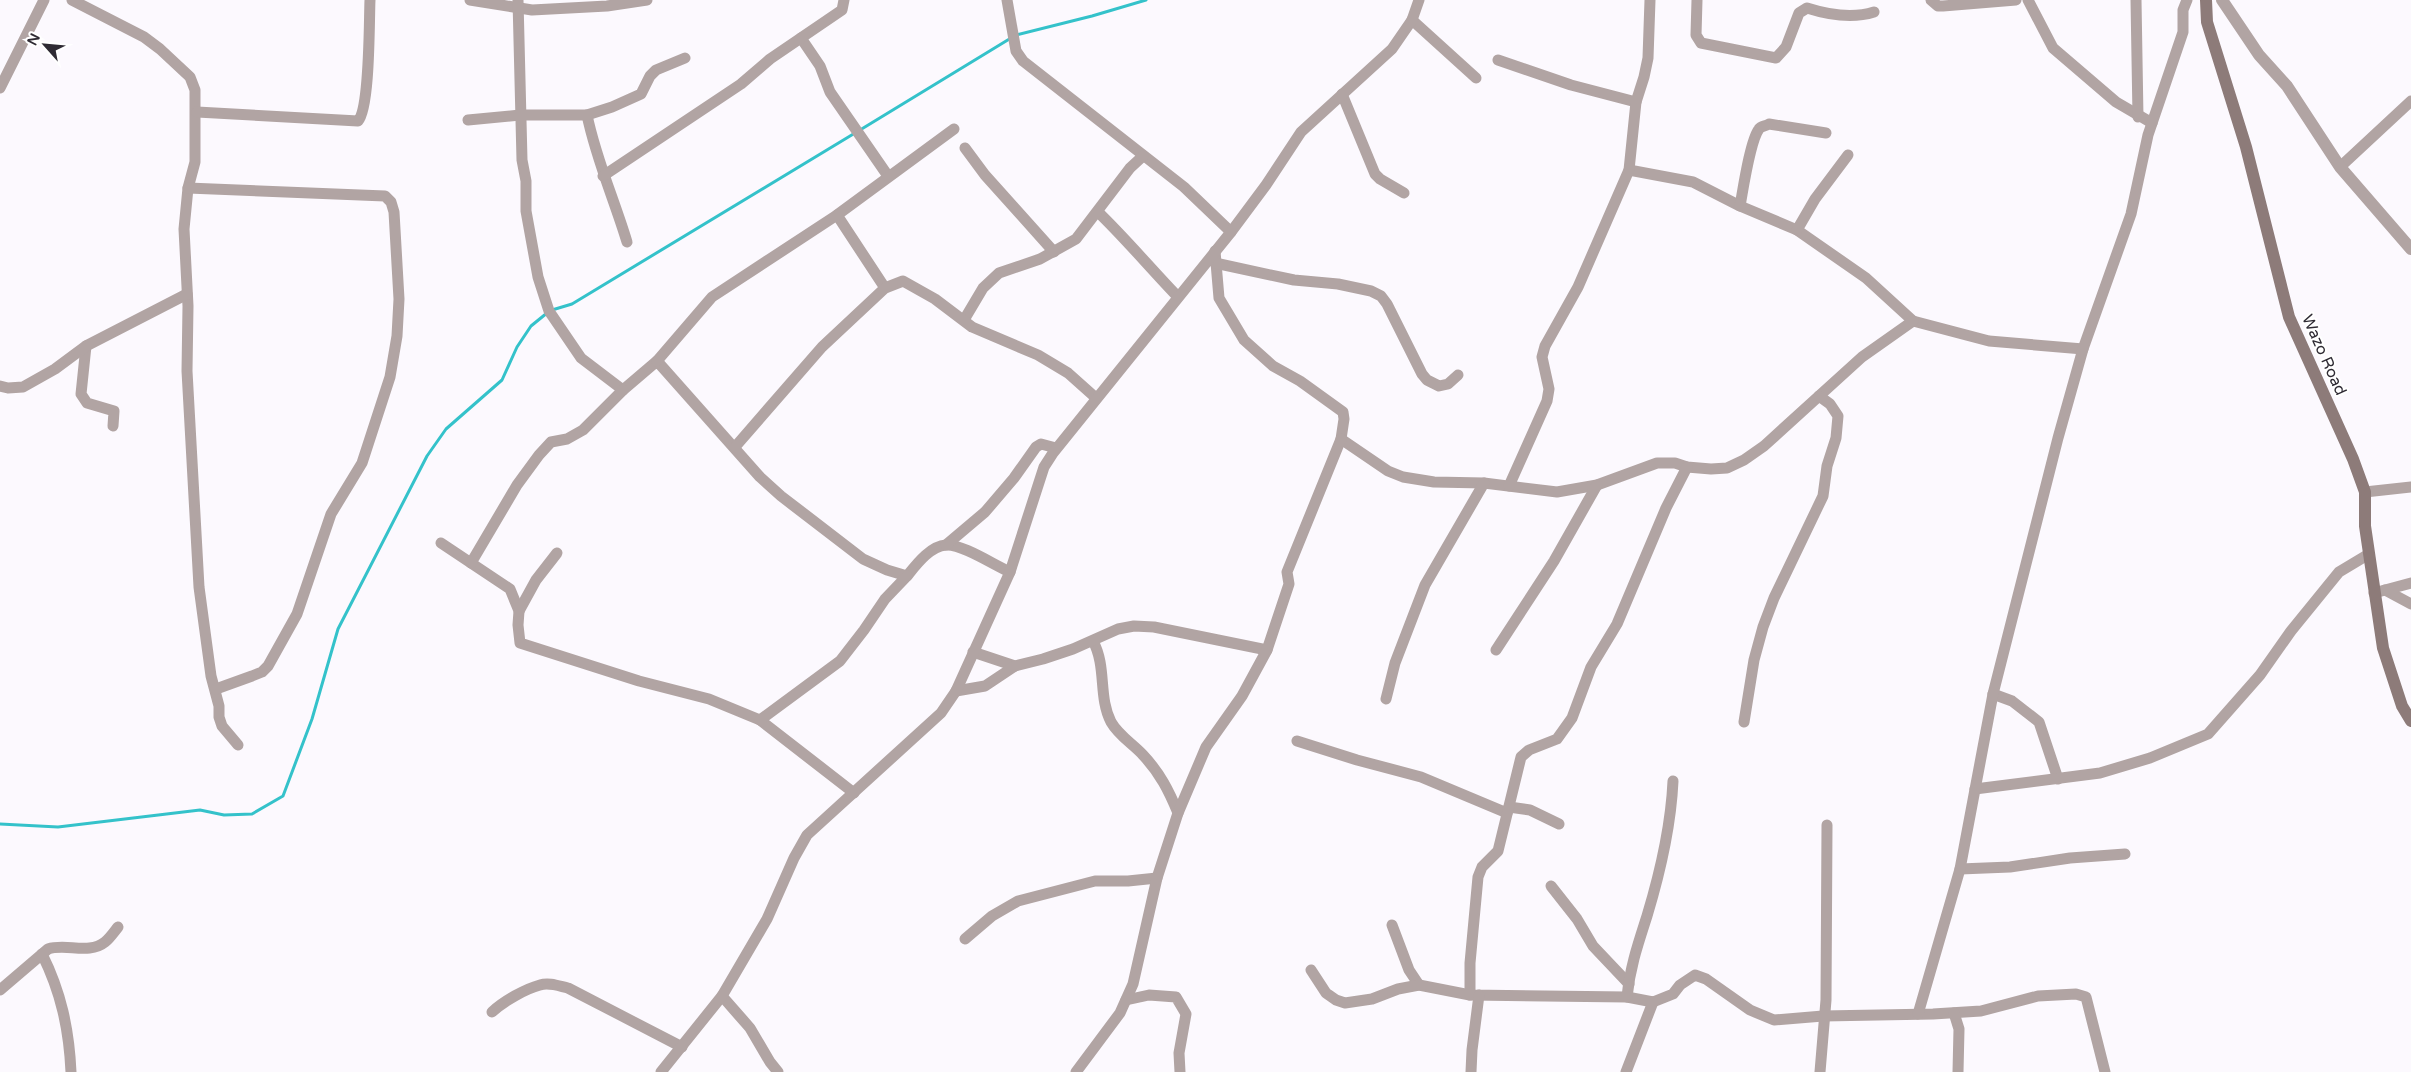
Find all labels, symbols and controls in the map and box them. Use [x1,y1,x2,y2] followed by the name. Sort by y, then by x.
[20,20,70,70] north arrow
[24,30,44,48] text: N
[2297,311,2351,399] street label: Wazo Road

